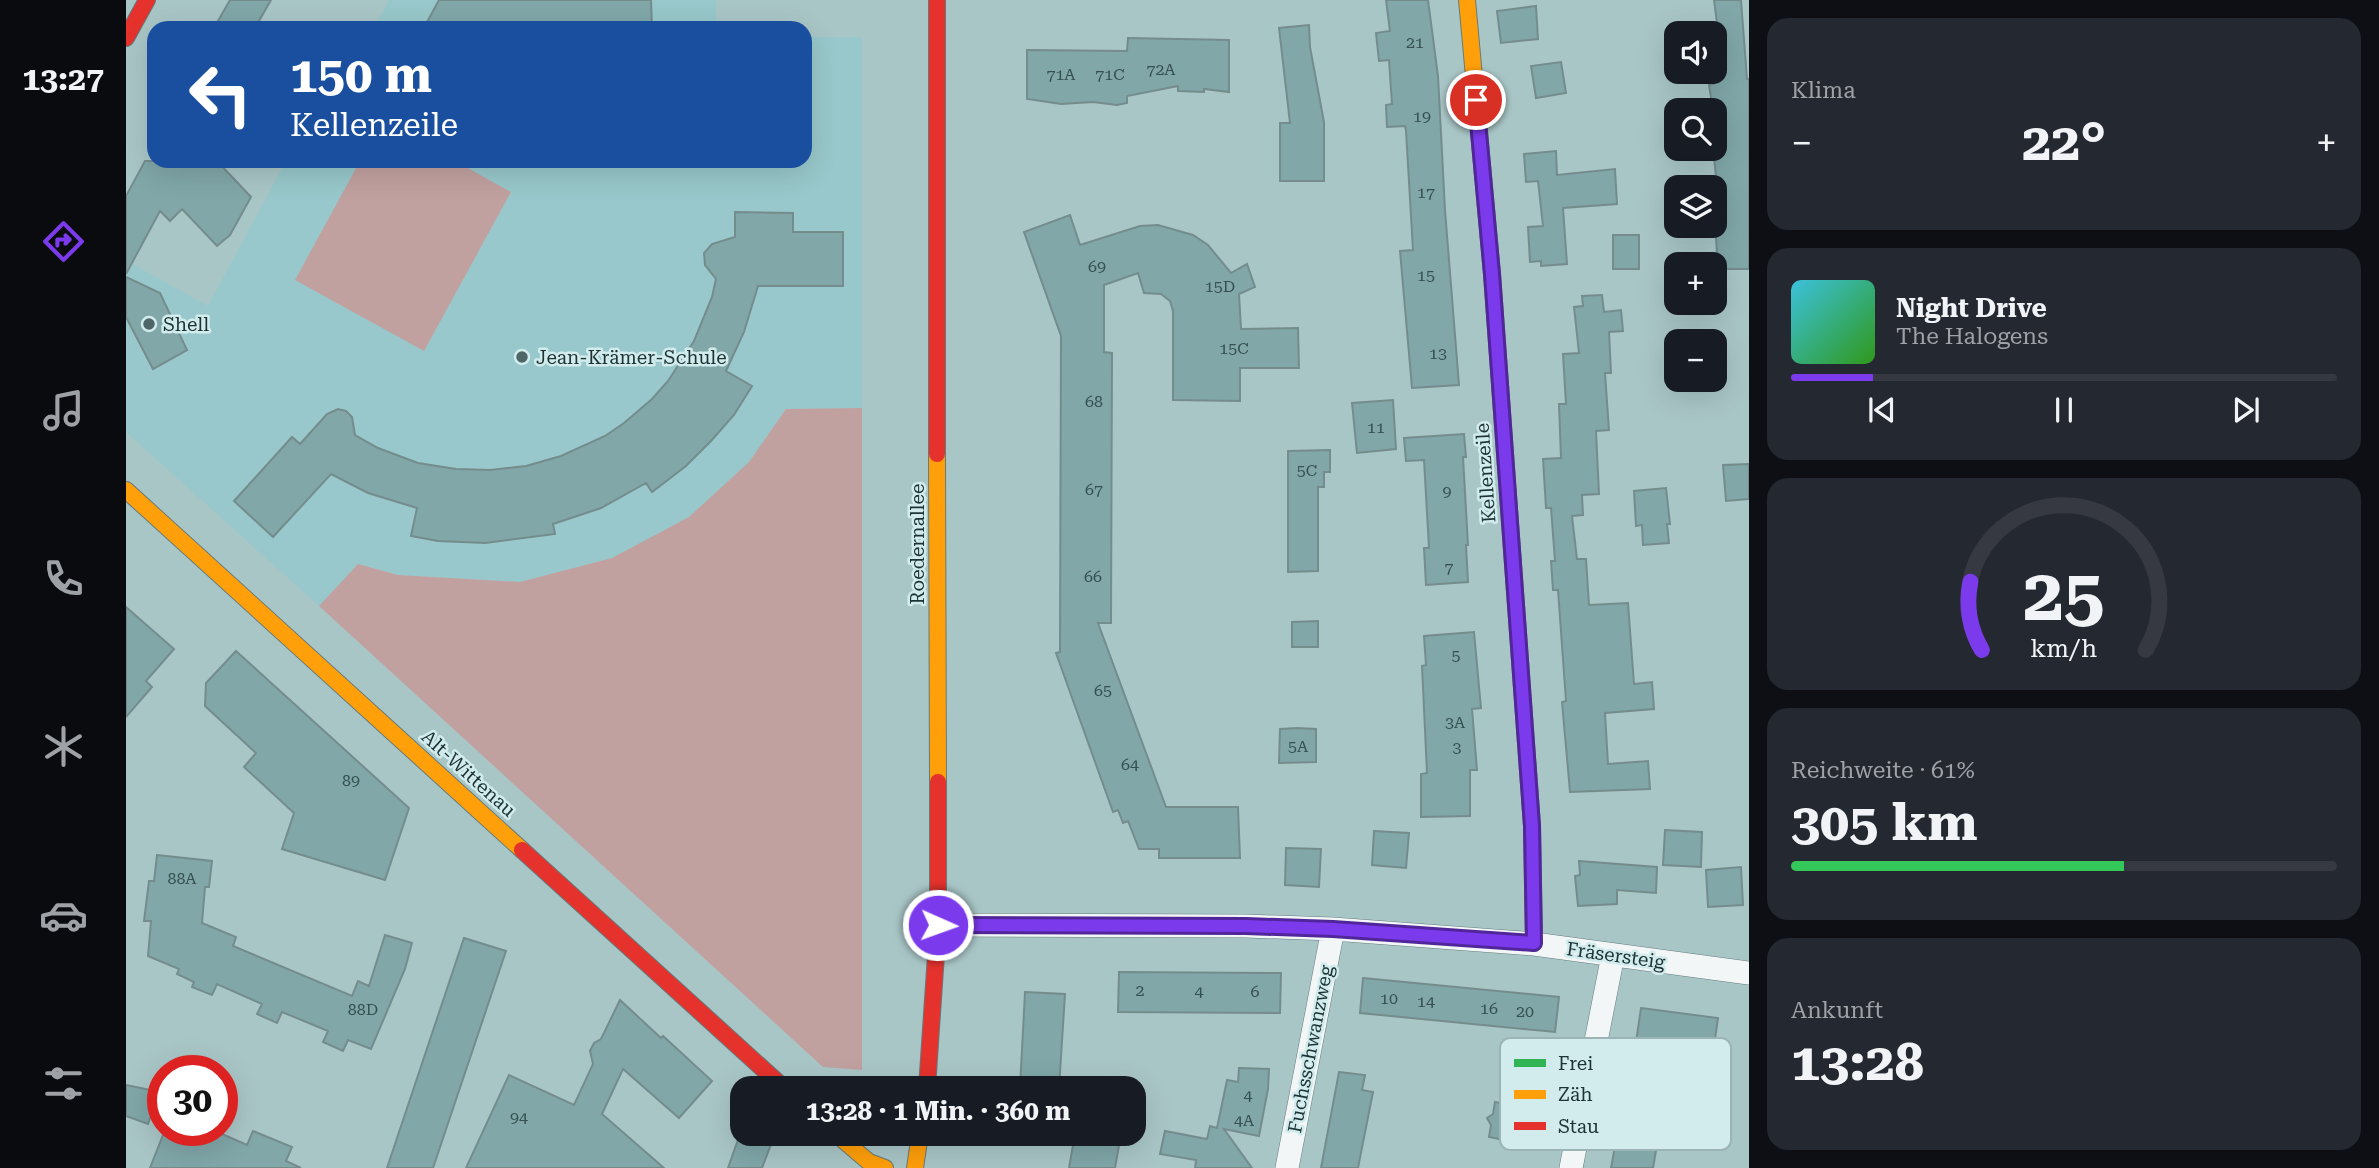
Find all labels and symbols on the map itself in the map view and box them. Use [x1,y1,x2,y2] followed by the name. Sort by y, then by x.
[1406,33,1424,52] house number: 21
[1146,60,1176,79] house number: 72A
[1046,65,1076,84] house number: 71A
[1095,65,1125,84] house number: 71C
[1446,70,1506,130] pin
[1413,107,1431,126] house number: 19
[1417,183,1435,202] house number: 17
[1088,257,1106,276] house number: 69
[1417,266,1435,285] house number: 15
[1205,277,1235,296] house number: 15D
[163,313,209,336] place label: Shell
[141,316,157,332] marker: Shell
[1219,339,1249,358] house number: 15C
[1429,344,1447,363] house number: 13
[536,346,727,369] place label: Jean-Krämer-Schule
[514,349,530,365] marker: Jean-Krämer-Schule
[1085,392,1103,411] house number: 68
[1367,418,1385,437] house number: 11
[1471,422,1500,524] street label: Kellenzeile
[1297,461,1317,480] house number: 5C
[1085,480,1103,499] house number: 67
[1443,482,1452,501] house number: 9
[906,484,929,604] street label: Roedernallee
[1445,558,1454,577] house number: 7
[1084,567,1102,586] house number: 66
[1452,646,1461,665] house number: 5
[1094,681,1112,700] house number: 65
[1445,713,1466,732] house number: 3A
[417,725,521,822] street label: Alt-Wittenau
[1288,737,1309,756] house number: 5A
[1453,738,1462,757] house number: 3
[1121,755,1139,774] house number: 64
[342,771,360,790] house number: 89
[167,869,197,888] house number: 88A
[901,888,975,962] position arrow
[1565,937,1667,974] street label: Fräsersteig
[1283,963,1338,1135] street label: Fuchsschwanzweg
[1136,981,1145,1000] house number: 2
[1195,982,1204,1001] house number: 4
[1251,982,1260,1001] house number: 6
[1380,989,1398,1008] house number: 10
[1417,992,1435,1011] house number: 14
[1480,999,1498,1018] house number: 16
[348,1000,378,1019] house number: 88D
[1516,1002,1534,1021] house number: 20
[1500,1038,1731,1150] legend
[1558,1052,1593,1075] text: Frei
[147,1055,238,1146] speed limit sign: 30
[1558,1083,1593,1106] text: Zäh
[1244,1086,1253,1105] house number: 4
[510,1108,528,1127] house number: 94
[1234,1111,1255,1130] house number: 4A
[1558,1115,1599,1138] text: Stau

